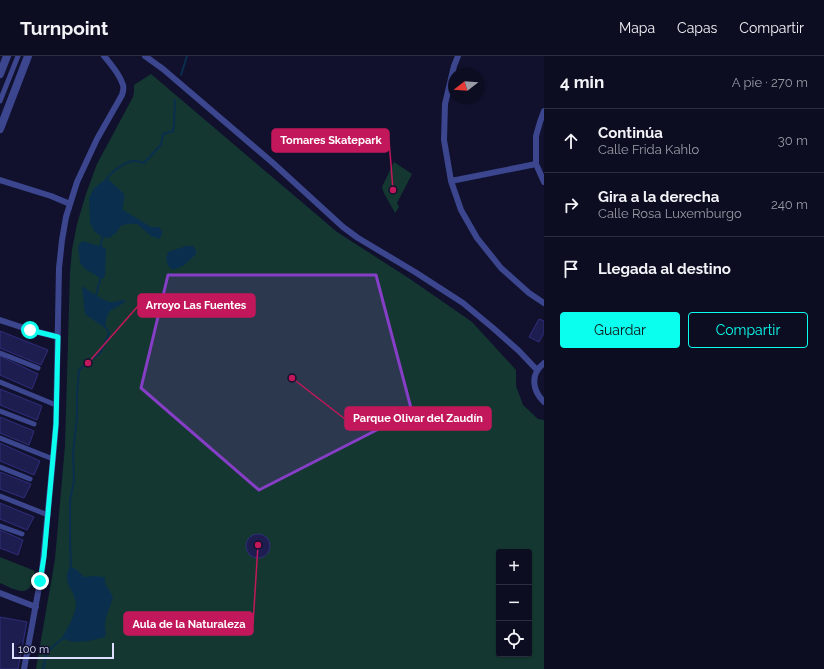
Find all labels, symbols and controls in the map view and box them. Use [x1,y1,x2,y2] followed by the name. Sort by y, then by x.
[20,17,108,39] text: Turnpoint
[619,20,655,36] text: Mapa
[677,20,717,36] text: Capas
[739,20,804,36] text: Compartir
[448,68,484,104] north arrow
[560,72,604,92] text: 4 min
[732,75,808,90] text: A pie · 270 m
[598,124,663,142] text: Continúa
[272,129,389,152] callout: Tomares Skatepark
[560,130,582,152] icon: ahead
[778,133,808,148] text: 30 m
[280,134,382,147] text: Tomares Skatepark
[598,142,699,157] text: Calle Frida Kahlo
[598,188,719,206] text: Gira a la derecha
[560,194,582,216] icon: right
[771,197,808,212] text: 240 m
[598,206,742,221] text: Calle Rosa Luxemburgo
[560,258,582,280] icon: arrive
[598,260,731,278] text: Llegada al destino
[138,294,255,317] callout: Arroyo Las Fuentes
[146,299,247,312] text: Arroyo Las Fuentes
[560,312,680,348] button: Guardar
[688,312,808,348] button: Compartir
[21,321,39,339] route start
[345,407,491,430] callout: Parque Olivar del Zaudín
[353,412,483,425] text: Parque Olivar del Zaudín
[496,549,532,657] map controls
[496,549,532,585] button: +
[31,572,49,590] route end
[496,585,532,621] button: −
[124,612,253,635] callout: Aula de la Naturaleza
[132,618,246,631] text: Aula de la Naturaleza
[496,621,532,657] button: locate
[12,641,114,660] scale bar
[18,643,49,656] text: 100 m

